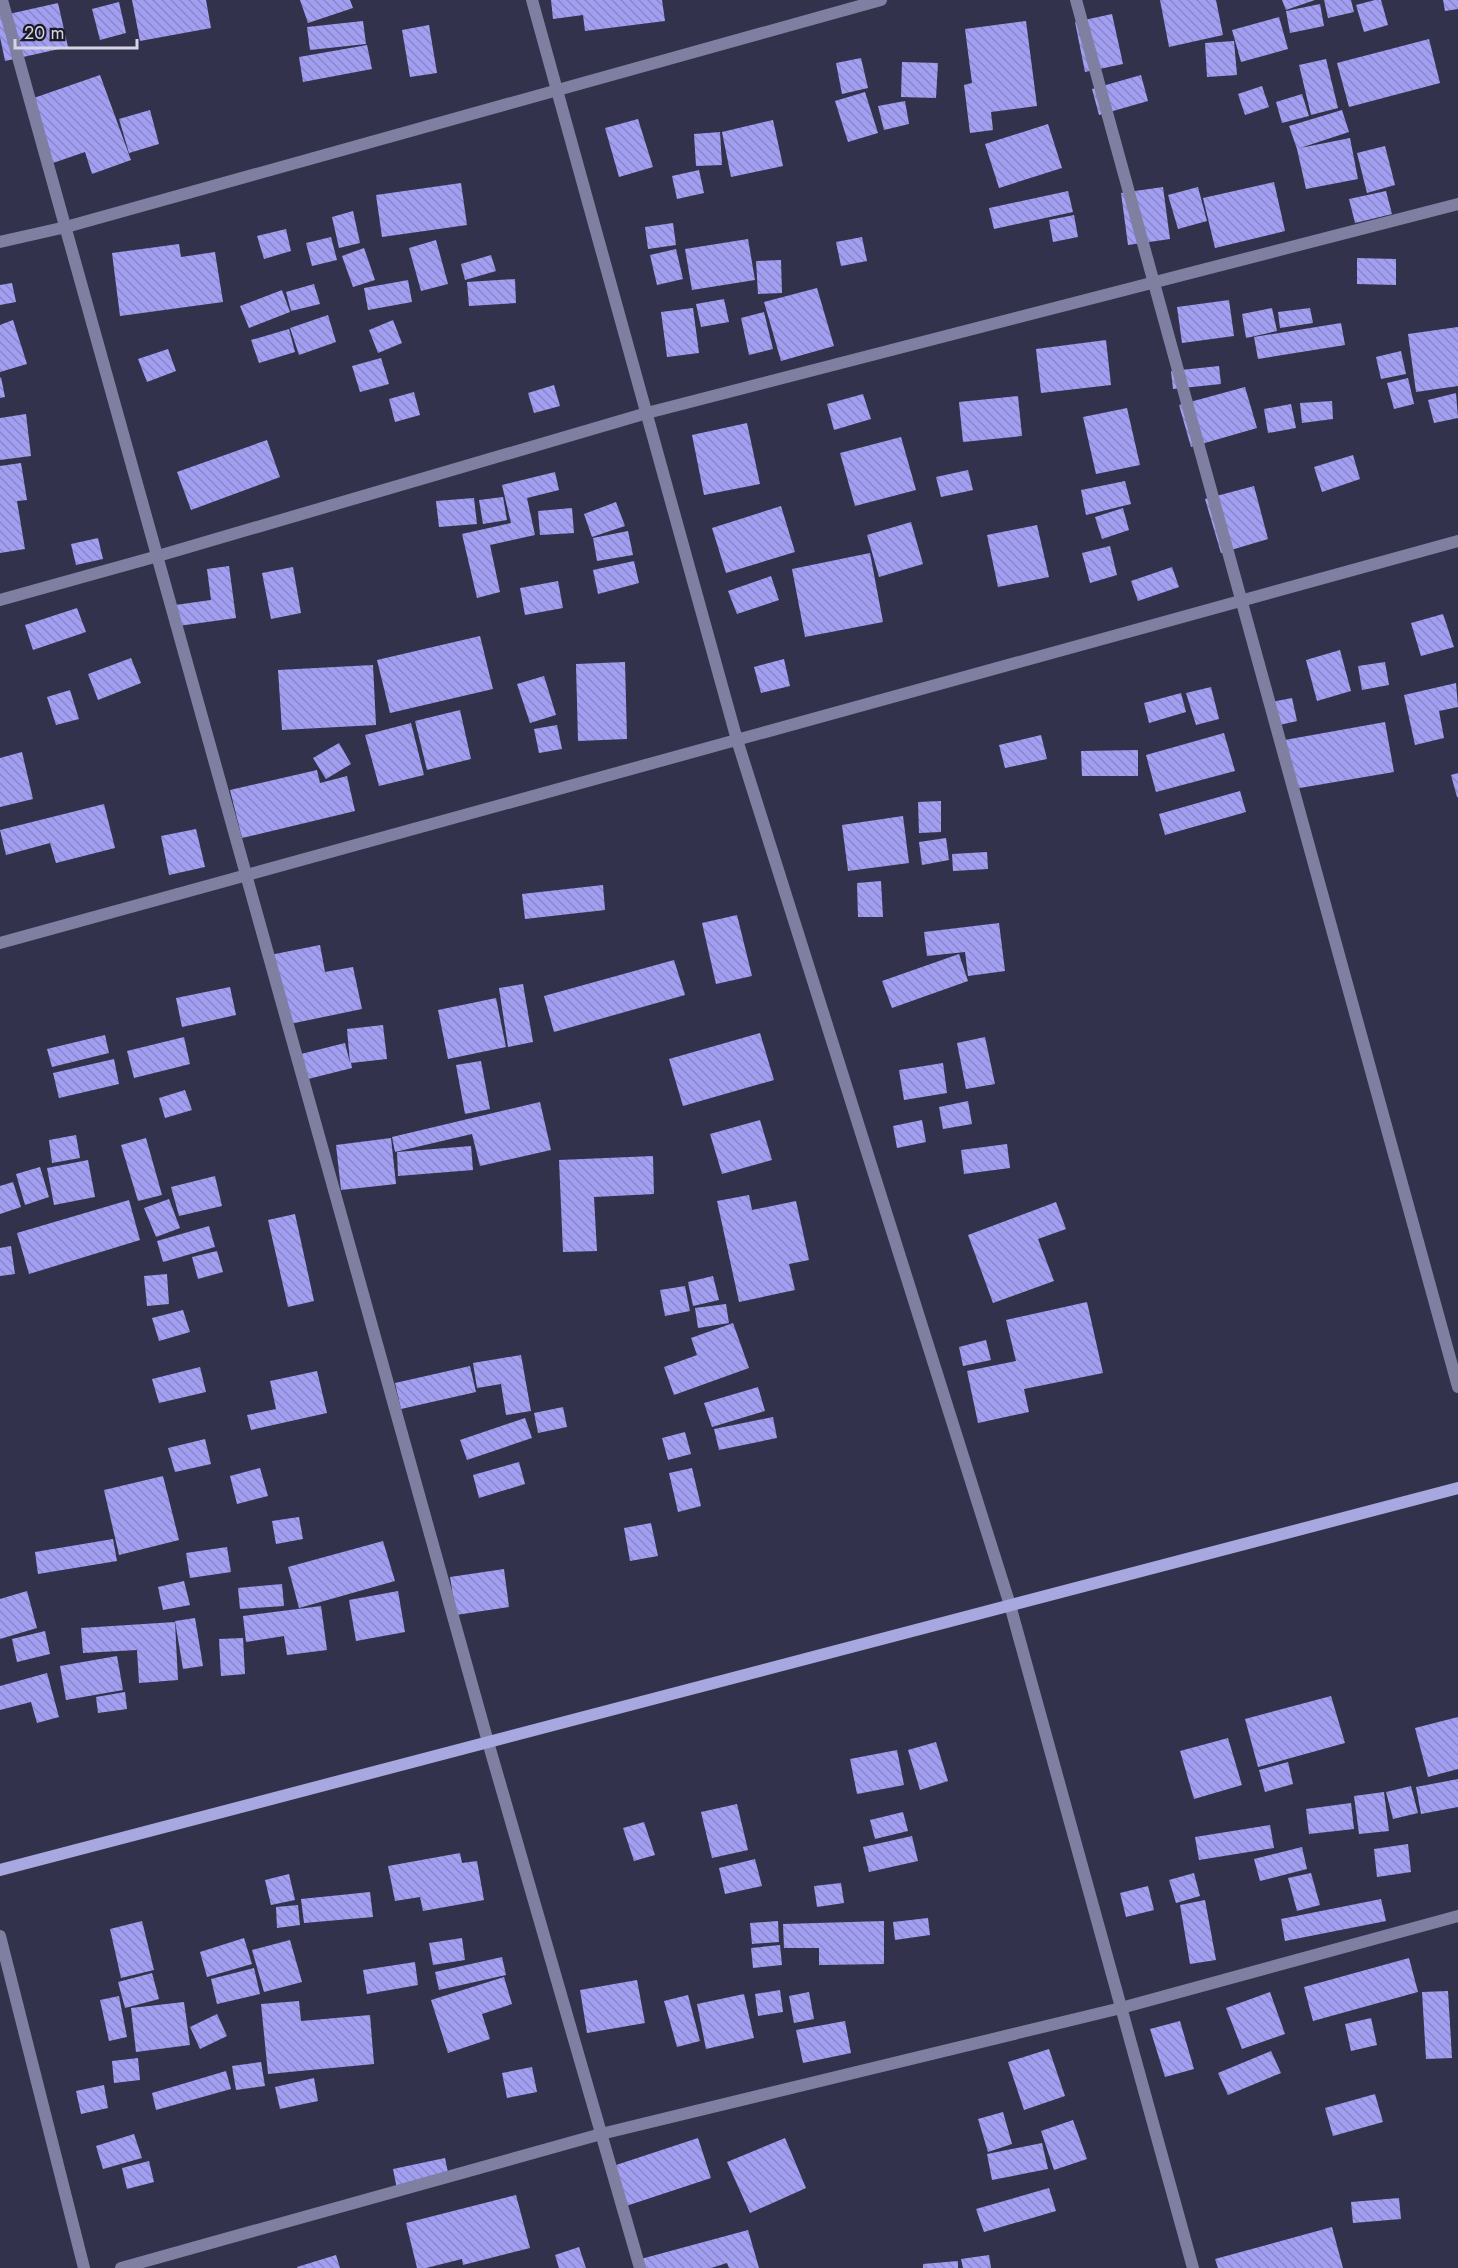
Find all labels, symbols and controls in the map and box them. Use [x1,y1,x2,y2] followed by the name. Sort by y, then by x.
[15,12,136,50] scale bar
[24,20,64,46] text: 20 m

